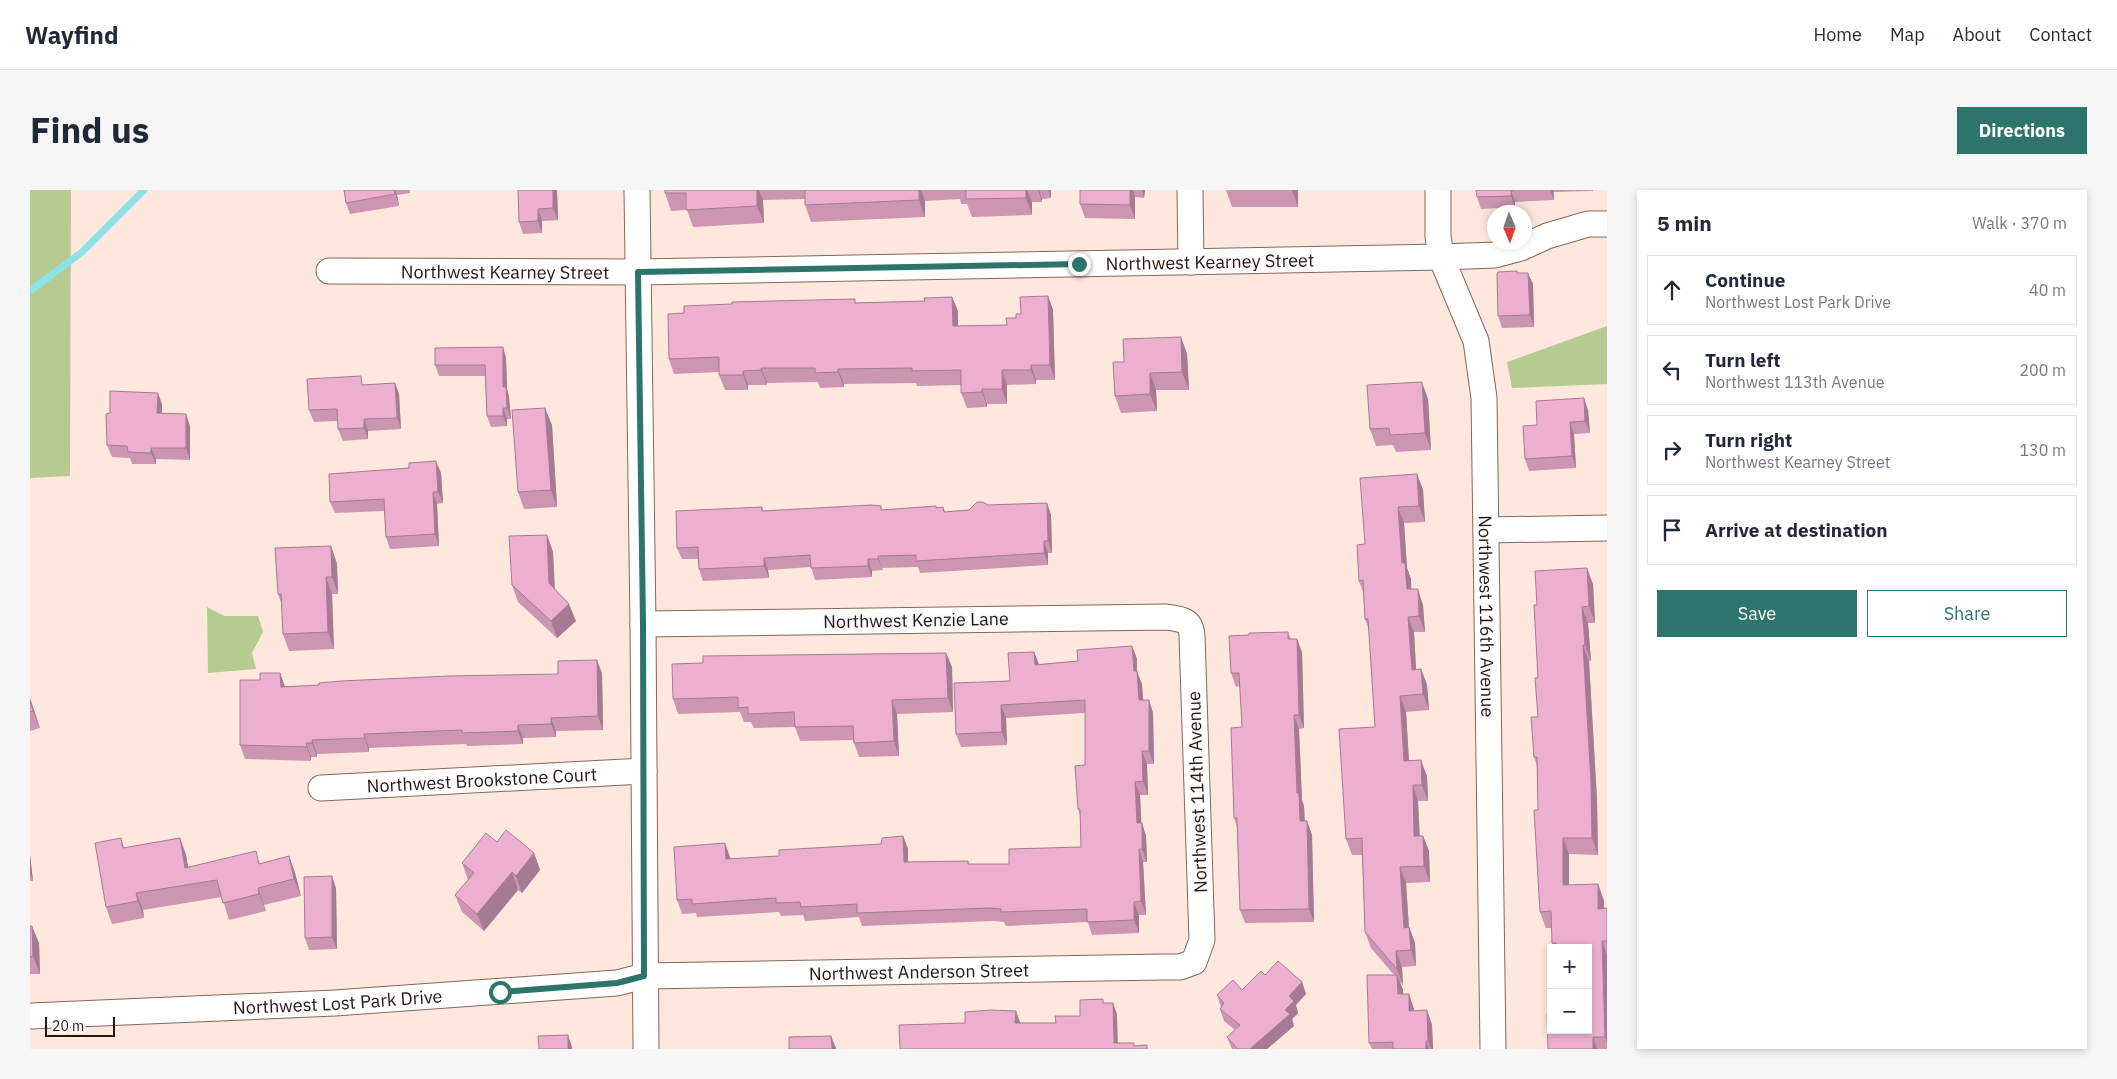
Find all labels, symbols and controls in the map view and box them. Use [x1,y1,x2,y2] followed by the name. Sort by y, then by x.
[25,19,118,51] text: Wayfind
[1814,23,1862,46] text: Home
[1890,23,1925,46] text: Map
[1953,23,2001,46] text: About
[2029,23,2092,46] text: Contact
[30,107,149,153] text: Find us
[1957,107,2087,154] button: Directions
[1487,205,1532,250] north arrow
[1657,209,1712,237] text: 5 min
[1972,213,2067,233] text: Walk · 370 m
[1105,248,1314,275] street label: Northwest Kearney Street
[1068,253,1091,276] route end
[401,260,609,283] street label: Northwest Kearney Street
[1705,268,1785,292] text: Continue
[1658,276,1686,304] icon: ahead
[2029,280,2066,300] text: 40 m
[1705,292,1891,312] text: Northwest Lost Park Drive
[1705,348,1781,372] text: Turn left
[1658,356,1686,384] icon: left
[2019,360,2066,380] text: 200 m
[1705,372,1885,392] text: Northwest 113th Avenue
[1705,428,1792,452] text: Turn right
[1658,436,1686,464] icon: right
[2019,440,2066,460] text: 130 m
[1705,452,1890,472] text: Northwest Kearney Street
[1474,515,1500,718] street label: Northwest 116th Avenue
[1658,516,1686,544] icon: arrive
[1705,518,1888,542] text: Arrive at destination
[1657,590,1857,637] button: Save
[1867,590,2067,637] button: Share
[823,607,1009,633] street label: Northwest Kenzie Lane
[1182,691,1212,893] street label: Northwest 114th Avenue
[366,762,597,797] street label: Northwest Brookstone Court
[1547,944,1592,1034] map controls
[1547,944,1592,989] button: +
[809,958,1029,985] street label: Northwest Anderson Street
[489,981,512,1004] route start
[233,984,443,1019] street label: Northwest Lost Park Drive
[1547,989,1592,1034] button: −
[45,1014,115,1037] scale bar
[52,1017,84,1035] text: 20 m

